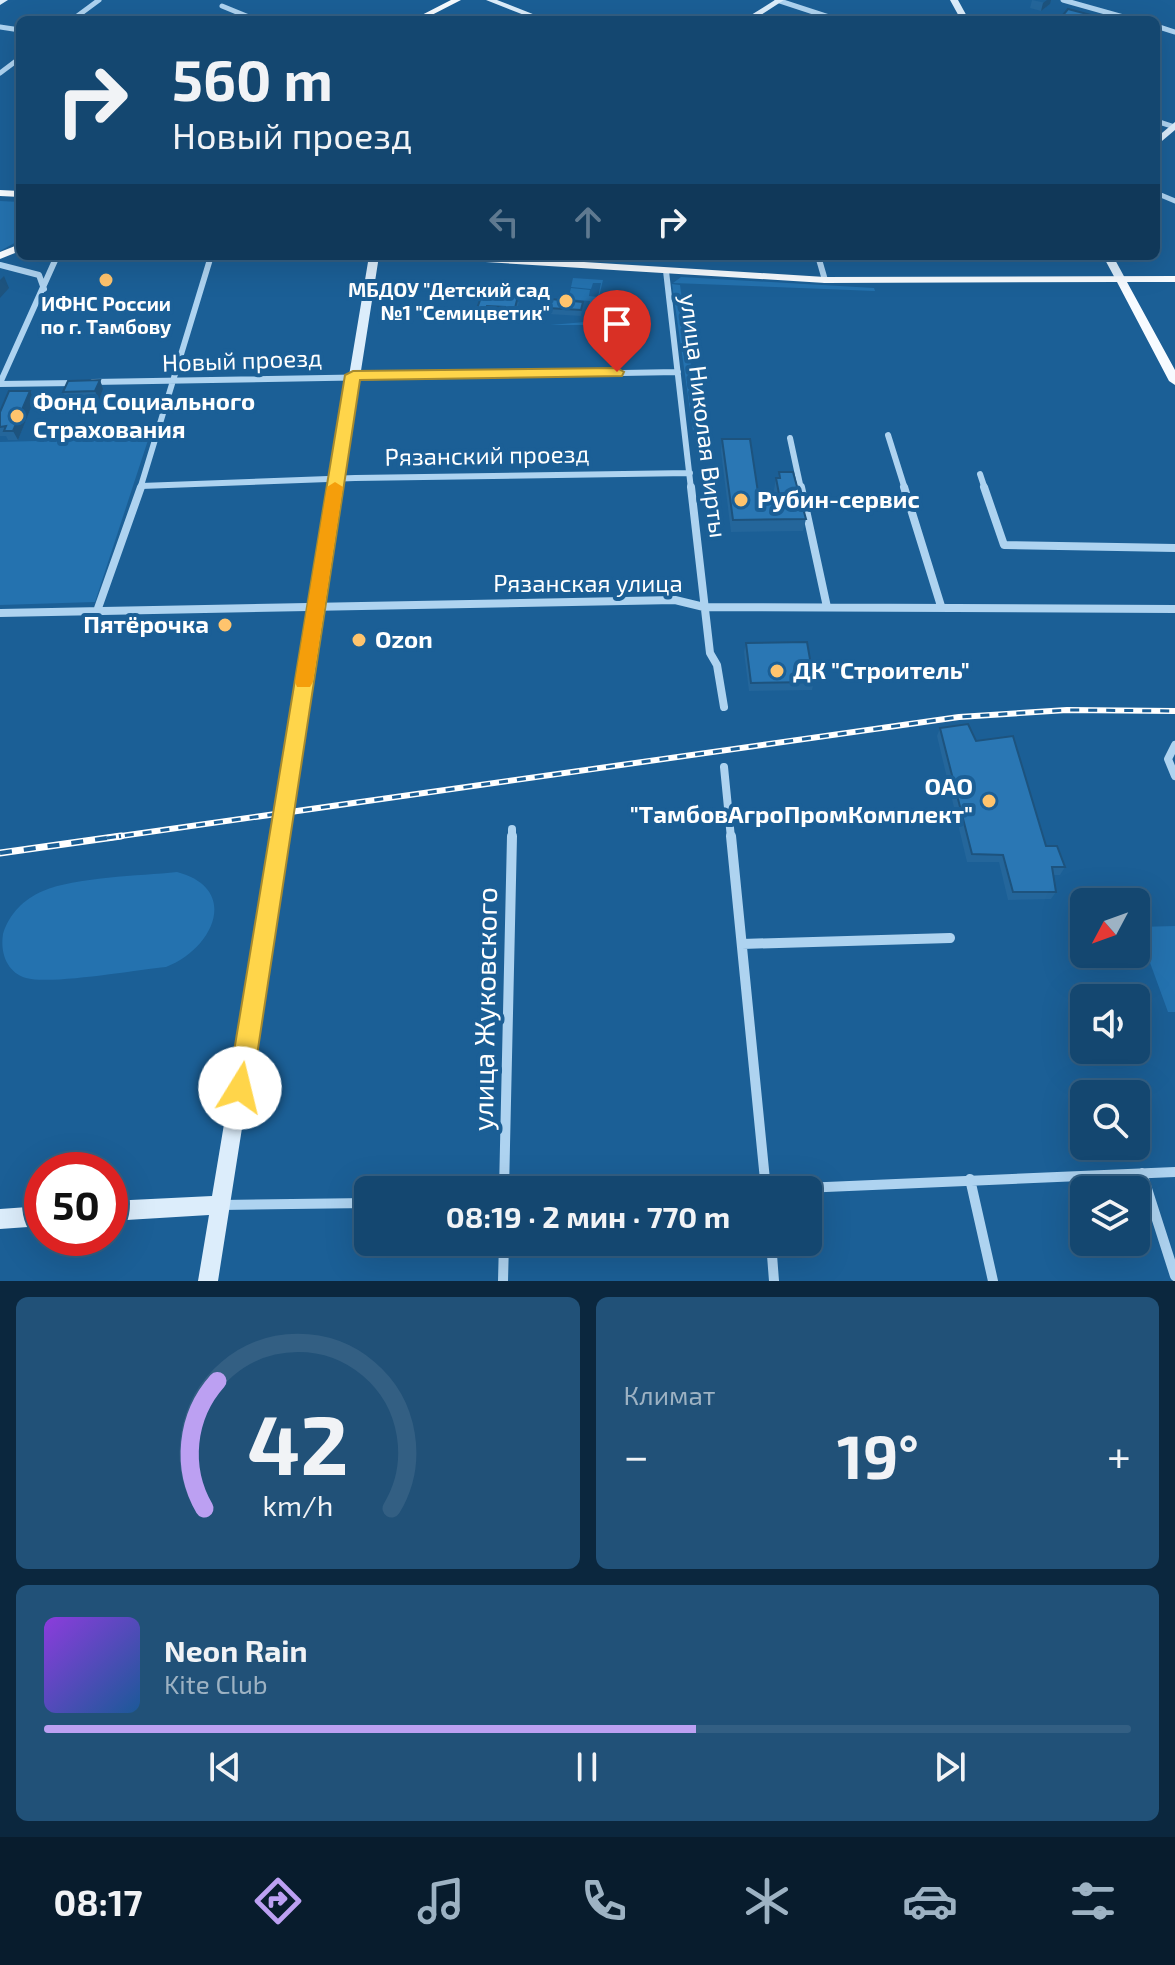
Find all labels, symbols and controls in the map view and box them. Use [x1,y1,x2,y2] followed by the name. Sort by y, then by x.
[172,45,333,112] text: 560 m
[40,48,144,152] icon: right
[172,113,412,156] text: Новый проезд
[482,200,526,244] icon: left
[566,200,610,244] icon: ahead
[650,200,694,244] icon: right
[97,271,115,289] marker: ИФНС России по г. Тамбову
[348,277,550,324] place label: МБДОУ "Детский сад №1 "Семицветик"
[583,290,651,372] pin
[41,291,172,338] place label: ИФНС России по г. Тамбову
[557,292,575,310] marker: МБДОУ "Детский сад №1 "Семицветик"
[674,292,734,540] street label: улица Николая Вирты
[595,302,639,346] icon: arrive
[161,342,322,377] street label: Новый проезд
[33,386,255,443] place label: Фонд Социального Страхования
[8,407,26,425] marker: Фонд Социального Страхования
[384,438,590,471] street label: Рязанский проезд
[757,484,920,513] place label: Рубин-сервис
[732,491,750,509] marker: Рубин-сервис
[493,568,683,598] street label: Рязанская улица
[83,609,209,638] place label: Пятёрочка
[216,616,234,634] marker: Пятёрочка
[375,624,433,653] place label: Ozon
[350,631,368,649] marker: Ozon
[793,655,970,684] place label: ДК "Строитель"
[768,662,786,680] marker: ДК "Строитель"
[630,771,973,828] place label: ОАО "ТамбовАгроПромКомплект"
[980,792,998,810] marker: ОАО "ТамбовАгроПромКомплект"
[465,887,503,1131] street label: улица Жуковского
[1070,888,1150,968] north arrow
[1070,888,1150,1256] map controls
[1070,984,1150,1064] button: sound
[198,1046,282,1130] position arrow
[1070,1080,1150,1160] button: search
[24,1152,128,1256] speed limit sign: 50
[1070,1176,1150,1256] button: layers
[446,1198,730,1234] text: 08:19 · 2 мин · 770 m
[624,1379,716,1410] text: Климат
[247,1392,348,1492] text: 42
[837,1419,919,1491] text: 19°
[624,1428,649,1481] text: −
[1107,1428,1131,1481] text: +
[262,1487,333,1522] text: km/h
[164,1632,308,1668] text: Neon Rain
[164,1668,268,1699] text: Kite Club
[203,1745,247,1789] icon: previous
[565,1745,609,1789] icon: pause
[928,1745,972,1789] icon: next
[250,1873,306,1929] icon: directions
[413,1873,469,1929] icon: music
[576,1873,632,1929] icon: phone
[739,1873,795,1929] icon: climate
[902,1873,958,1929] icon: car
[1065,1873,1121,1929] icon: filters
[54,1880,143,1923] text: 08:17

